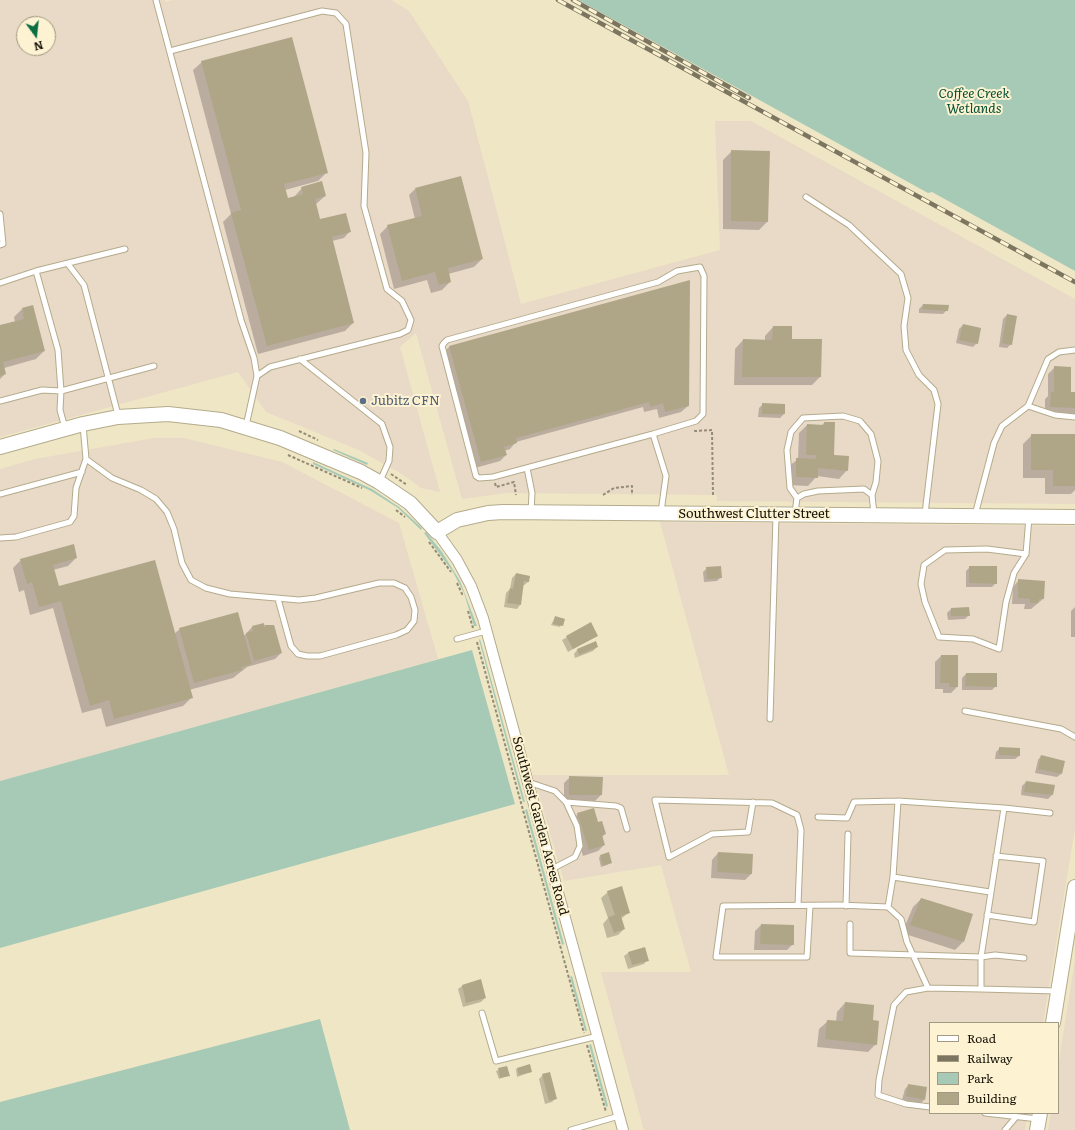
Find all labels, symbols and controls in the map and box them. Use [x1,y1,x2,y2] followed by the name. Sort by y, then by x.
[16,16,56,56] north arrow
[32,38,45,56] text: N
[938,86,1010,117] park label: Coffee Creek Wetlands
[371,393,440,409] place label: Jubitz CFN
[358,396,368,406] marker: Jubitz CFN
[678,506,830,522] street label: Southwest Clutter Street
[509,735,571,917] street label: Southwest Garden Acres Road
[929,1022,1059,1114] legend
[967,1029,996,1047] text: Road
[967,1049,1013,1067] text: Railway
[967,1069,993,1087] text: Park
[967,1089,1016,1107] text: Building

